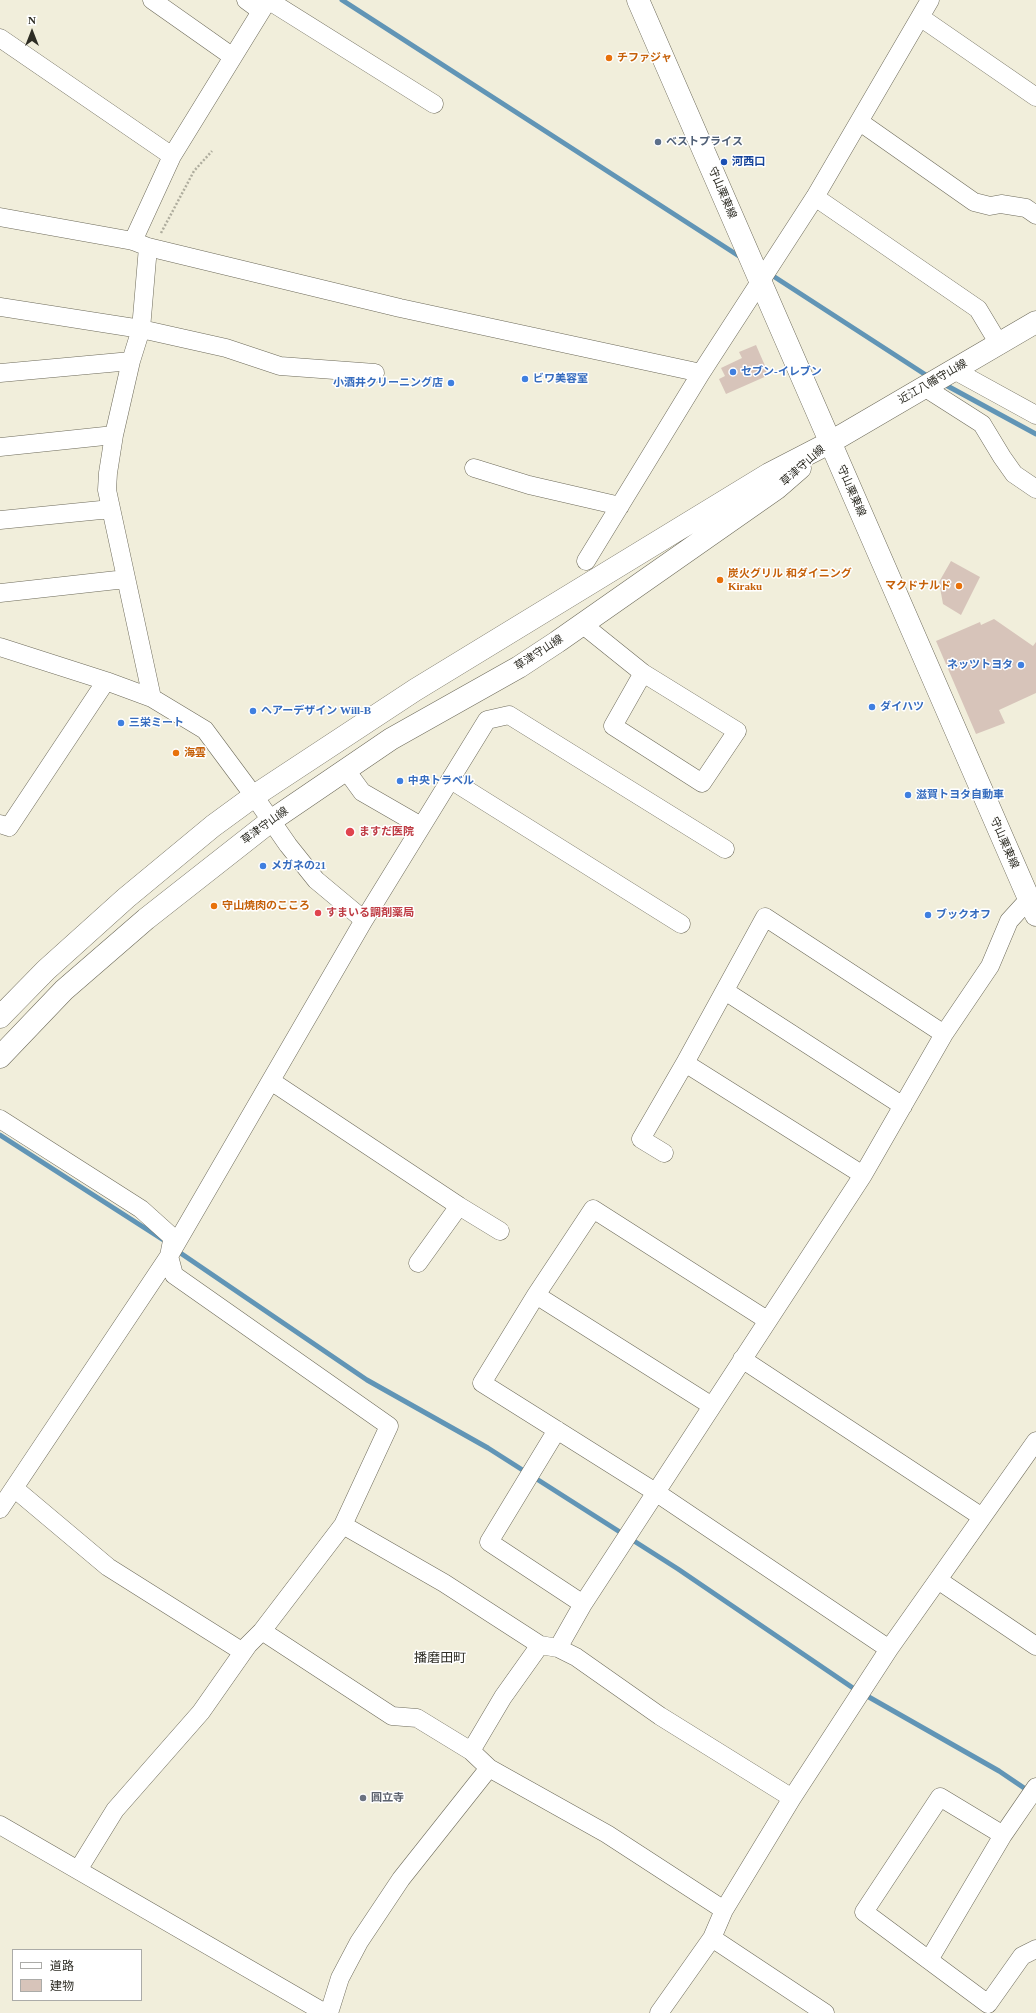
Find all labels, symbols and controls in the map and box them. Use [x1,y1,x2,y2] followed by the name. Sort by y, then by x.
[12,12,52,52] north arrow
[28,14,36,26] text: N
[617,51,672,65] place label: チファジャ
[604,53,614,63] marker: チファジャ
[666,135,743,149] place label: ベストプライス
[653,137,663,147] marker: ベストプライス
[732,155,765,169] place label: 河西口
[719,157,729,167] marker: 河西口
[705,165,739,221] street label: 守山栗東線
[896,357,970,407] street label: 近江八幡守山線
[741,365,822,379] place label: セブン-イレブン
[728,367,738,377] marker: セブン-イレブン
[533,372,588,386] place label: ビワ美容室
[520,374,530,384] marker: ビワ美容室
[333,376,443,390] place label: 小酒井クリーニング店
[446,378,456,388] marker: 小酒井クリーニング店
[778,443,828,489] street label: 草津守山線
[834,463,868,519] street label: 守山栗東線
[728,567,852,593] place label: 炭火グリル 和ダイニング Kiraku
[715,575,725,585] marker: 炭火グリル 和ダイニング Kiraku
[885,579,951,593] place label: マクドナルド
[954,581,964,591] marker: マクドナルド
[512,632,566,674] street label: 草津守山線
[947,658,1013,672] place label: ネッツトヨタ
[1016,660,1026,670] marker: ネッツトヨタ
[880,700,924,714] place label: ダイハツ
[867,702,877,712] marker: ダイハツ
[261,704,371,718] place label: ヘアーデザイン Will-B
[248,706,258,716] marker: ヘアーデザイン Will-B
[129,716,184,730] place label: 三栄ミート
[116,718,126,728] marker: 三栄ミート
[184,746,206,760] place label: 海雲
[171,748,181,758] marker: 海雲
[408,774,474,788] place label: 中央トラベル
[395,776,405,786] marker: 中央トラベル
[916,788,1004,802] place label: 滋賀トヨタ自動車
[903,790,913,800] marker: 滋賀トヨタ自動車
[239,804,291,848] street label: 草津守山線
[987,815,1021,871] street label: 守山栗東線
[359,825,414,839] place label: ますだ医院
[344,826,356,838] marker: ますだ医院
[271,859,326,873] place label: メガネの21
[258,861,268,871] marker: メガネの21
[222,899,310,913] place label: 守山焼肉のこころ
[209,901,219,911] marker: 守山焼肉のこころ
[326,906,414,920] place label: すまいる調剤薬局
[313,908,323,918] marker: すまいる調剤薬局
[936,908,991,922] place label: ブックオフ
[923,910,933,920] marker: ブックオフ
[414,1651,466,1667] district label: 播磨田町
[371,1791,404,1805] place label: 圓立寺
[358,1793,368,1803] marker: 圓立寺
[12,1949,142,2001] legend
[50,1959,74,1973] text: 道路
[50,1979,74,1993] text: 建物

